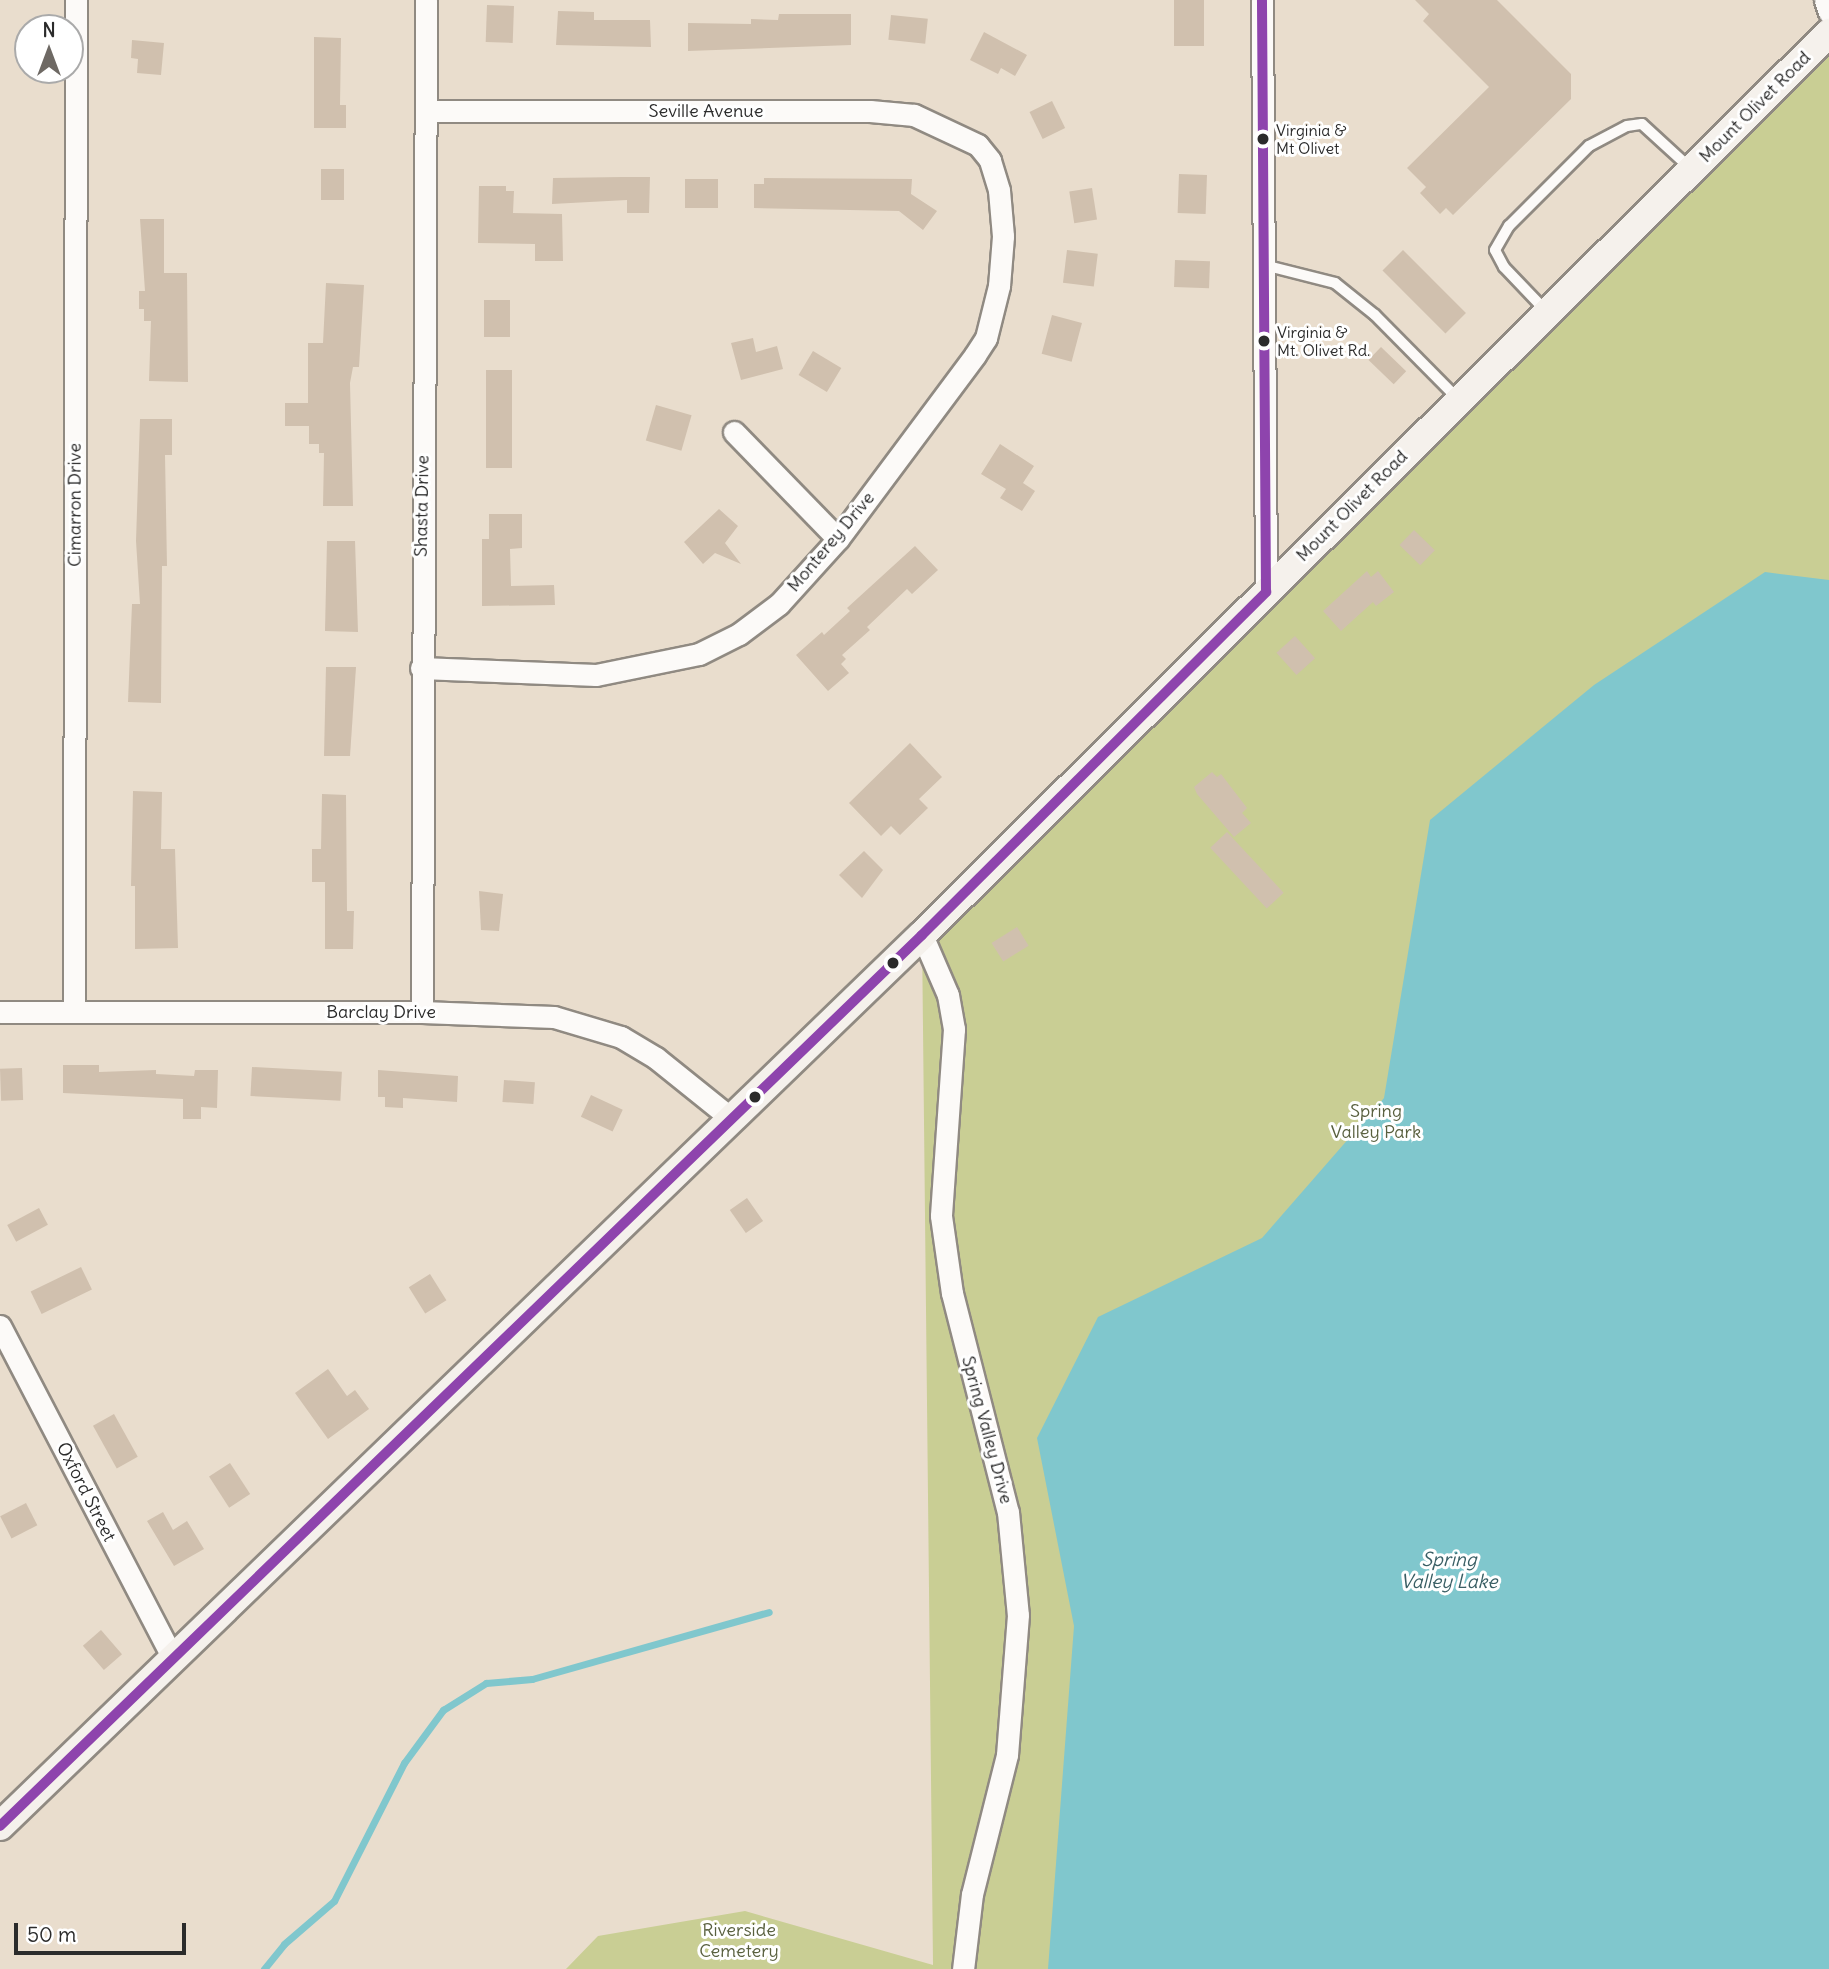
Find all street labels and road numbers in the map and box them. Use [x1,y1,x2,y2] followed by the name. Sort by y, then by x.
[1695,47,1815,167] street label: Mount Olivet Road
[649,100,763,122] street label: Seville Avenue
[64,443,86,567] street label: Cimarron Drive
[1292,446,1412,566] street label: Mount Olivet Road
[410,455,434,557] street label: Shasta Drive
[783,488,879,596] street label: Monterey Drive
[326,1001,436,1023] street label: Barclay Drive
[957,1354,1017,1506] street label: Spring Valley Drive
[52,1439,120,1545] street label: Oxford Street

